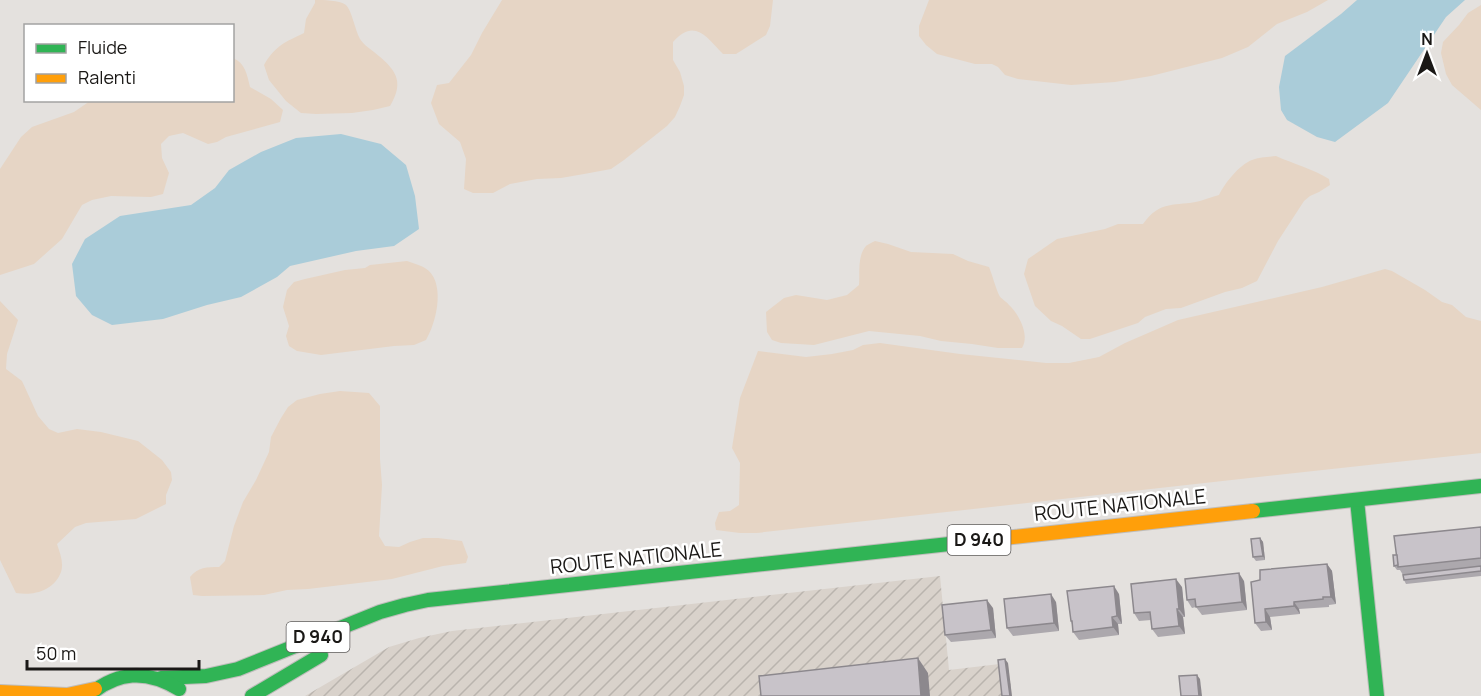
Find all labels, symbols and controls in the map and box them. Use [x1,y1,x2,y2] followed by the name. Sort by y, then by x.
[24,24,234,102] legend
[1397,24,1457,84] north arrow
[1421,28,1433,50] text: N
[78,35,127,59] text: Fluide
[78,65,136,89] text: Ralenti
[1033,482,1207,527] street label: ROUTE NATIONALE
[948,525,1010,555] road number: D 940
[549,535,723,580] street label: ROUTE NATIONALE
[286,622,350,652] road number: D 940
[27,633,200,671] scale bar
[36,641,76,665] text: 50 m

